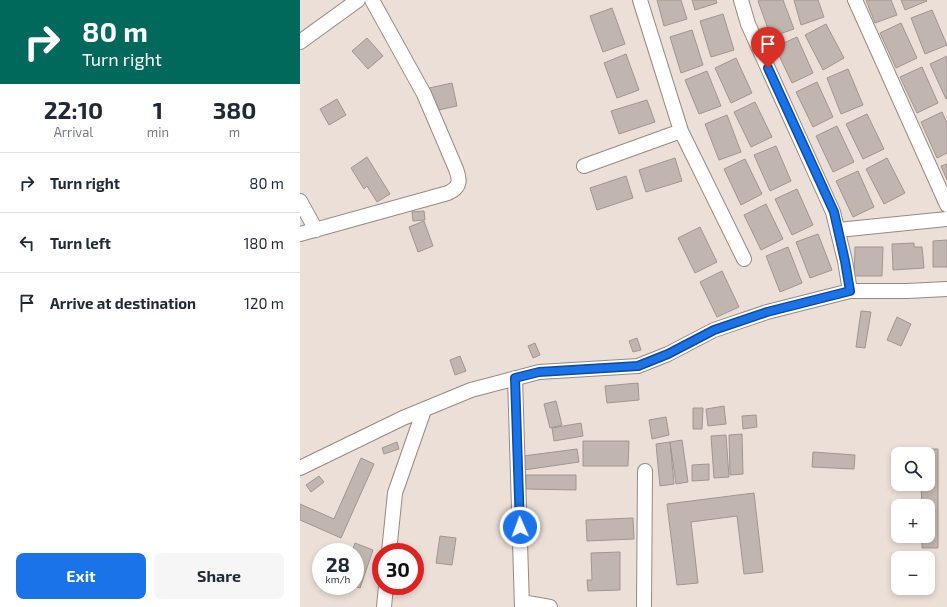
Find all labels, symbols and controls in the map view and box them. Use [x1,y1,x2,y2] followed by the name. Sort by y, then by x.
[82,14,148,48] text: 80 m
[16,16,68,68] icon: right
[751,27,785,68] pin
[757,33,779,55] icon: arrive
[82,48,162,70] text: Turn right
[44,95,103,124] text: 22:10
[153,95,163,124] text: 1
[213,95,256,124] text: 380
[54,124,93,140] text: Arrival
[147,124,169,140] text: min
[229,124,240,140] text: m
[16,172,38,194] icon: right
[50,174,120,192] text: Turn right
[249,174,284,192] text: 80 m
[16,232,38,254] icon: left
[50,234,111,252] text: Turn left
[243,234,284,252] text: 180 m
[16,292,38,314] icon: arrive
[50,294,196,312] text: Arrive at destination
[244,294,284,312] text: 120 m
[891,447,935,595] map controls
[891,447,935,491] button: search
[891,499,935,543] button: +
[499,506,541,548] position arrow
[372,543,424,595] speed limit sign: 30
[891,551,935,595] button: −
[326,552,350,576] text: 28
[16,553,146,599] button: Exit
[154,553,284,599] button: Share
[326,573,350,585] text: km/h

